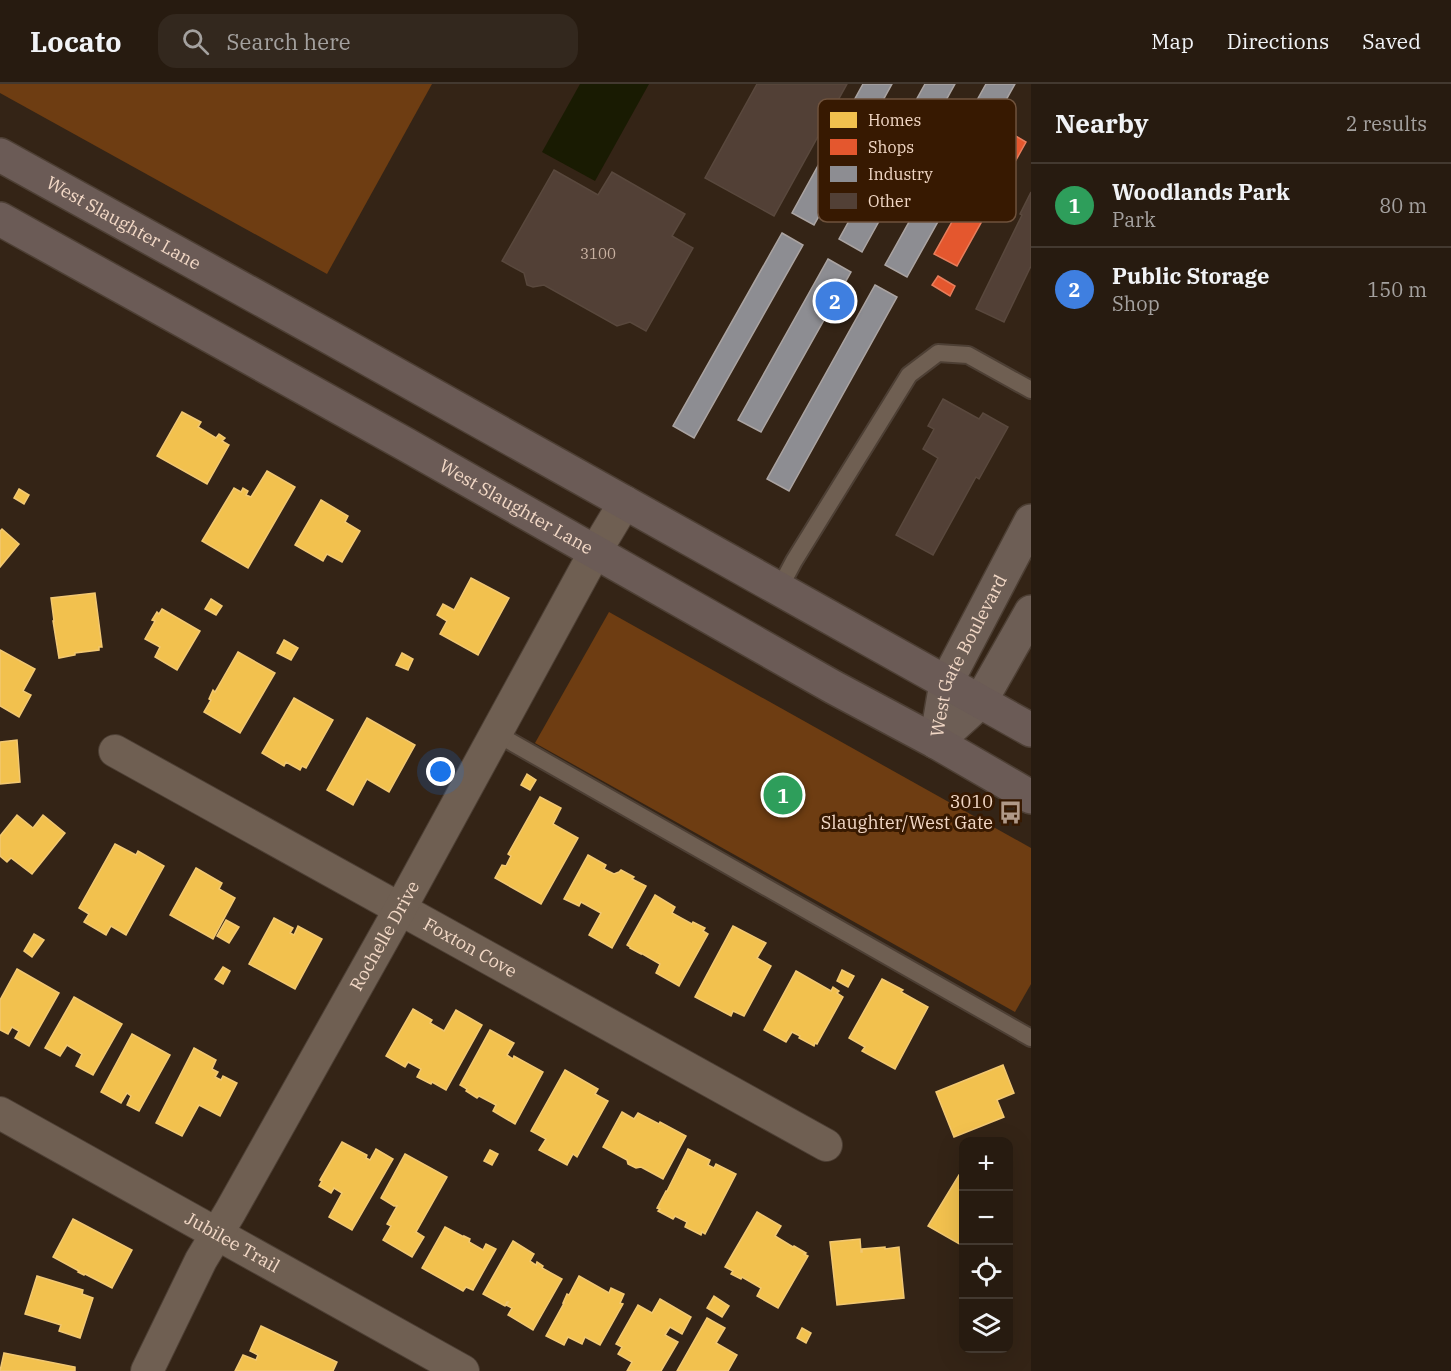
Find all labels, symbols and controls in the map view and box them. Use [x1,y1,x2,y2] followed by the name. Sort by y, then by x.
[158,14,578,68] search box
[30,23,122,60] text: Locato
[179,25,212,58] icon: search
[227,27,351,56] text: Search here
[1151,27,1194,55] text: Map
[1227,27,1329,55] text: Directions
[1362,27,1421,55] text: Saved
[818,99,1016,222] legend
[1055,106,1149,140] text: Nearby
[868,110,921,130] text: Homes
[1346,110,1427,137] text: 2 results
[868,137,914,157] text: Shops
[868,164,933,184] text: Industry
[42,171,205,275] street label: West Slaughter Lane
[1112,177,1290,206] text: Woodlands Park
[868,191,911,211] text: Other
[1069,192,1081,219] text: 1
[1379,192,1427,219] text: 80 m
[1112,206,1156,233] text: Park
[580,244,616,263] house number: 3100
[1112,261,1269,290] text: Public Storage
[1069,276,1081,303] text: 2
[1367,276,1427,303] text: 150 m
[816,278,854,324] pin: 2
[1112,290,1160,317] text: Shop
[435,454,597,559] street label: West Slaughter Lane
[925,570,1012,738] street label: West Gate Boulevard
[426,757,455,786] your location
[764,772,802,818] pin: 1
[821,790,993,834] place label: 3010 Slaughter/West Gate
[998,799,1024,825] bus stop icon: 3010 Slaughter/West Gate
[344,877,424,995] street label: Rochelle Drive
[420,912,521,982] street label: Foxton Cove
[959,1137,1013,1353] map controls
[959,1137,1013,1191] button: +
[959,1191,1013,1245] button: −
[181,1206,284,1278] street label: Jubilee Trail
[959,1245,1013,1299] button: locate
[959,1299,1013,1353] button: layers

